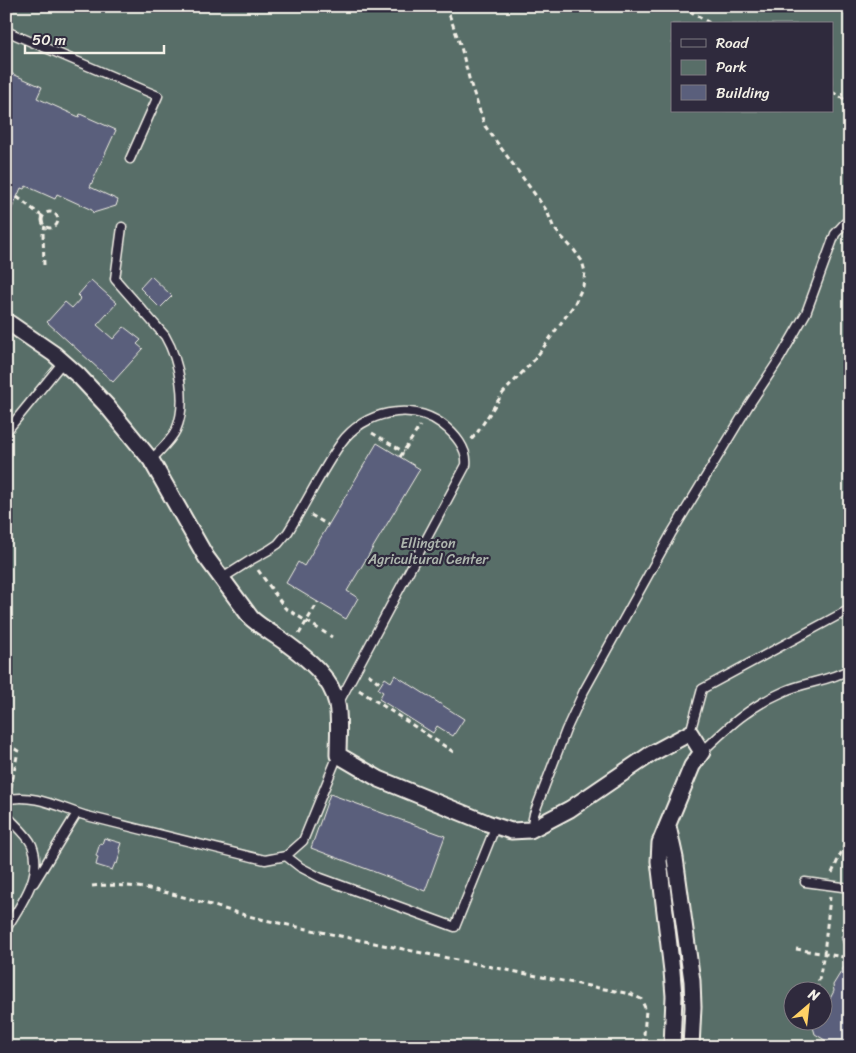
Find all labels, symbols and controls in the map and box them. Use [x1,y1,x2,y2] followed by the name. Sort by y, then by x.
[25,22,164,54] scale bar
[671,22,834,112] legend
[32,27,67,53] text: 50 m
[716,30,749,56] text: Road
[716,54,747,80] text: Park
[716,80,770,106] text: Building
[367,531,489,572] park label: Ellington Agricultural Center
[784,980,834,1030] north arrow
[803,981,824,1008] text: N

